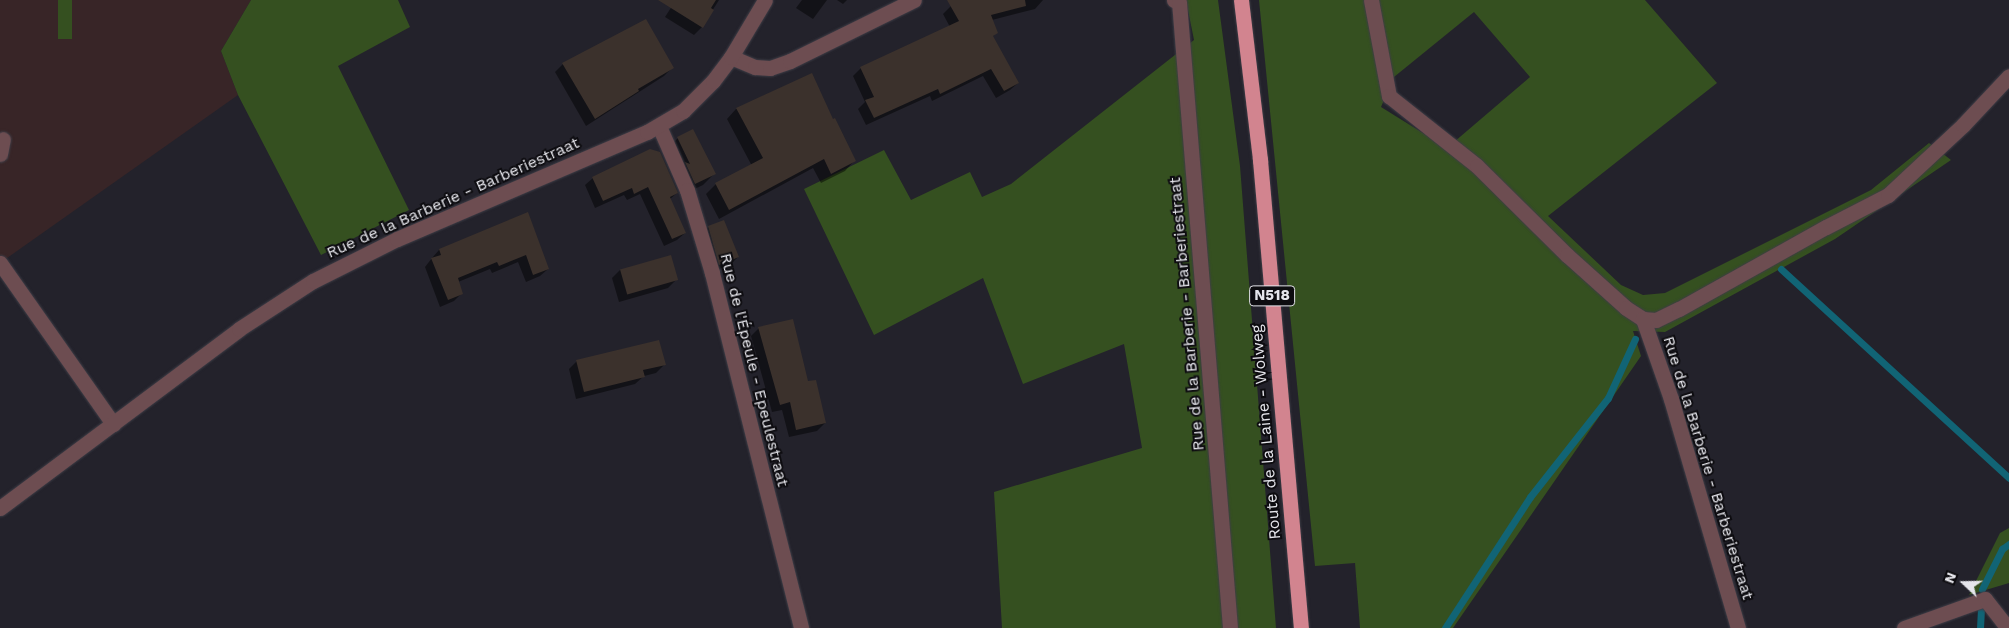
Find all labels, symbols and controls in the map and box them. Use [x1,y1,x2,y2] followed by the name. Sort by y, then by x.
[324,133,582,263] street label: Rue de la Barberie - Barberiestraat
[1165,176,1209,452] street label: Rue de la Barberie - Barberiestraat
[716,251,792,489] street label: Rue de l'Épeule - Epeulestraat
[1248,284,1296,308] road number: N518
[1247,323,1285,541] street label: Route de la Laine - Wolweg
[1659,334,1757,602] street label: Rue de la Barberie - Barberiestraat
[1939,558,1989,608] north arrow
[1941,570,1959,585] text: N

